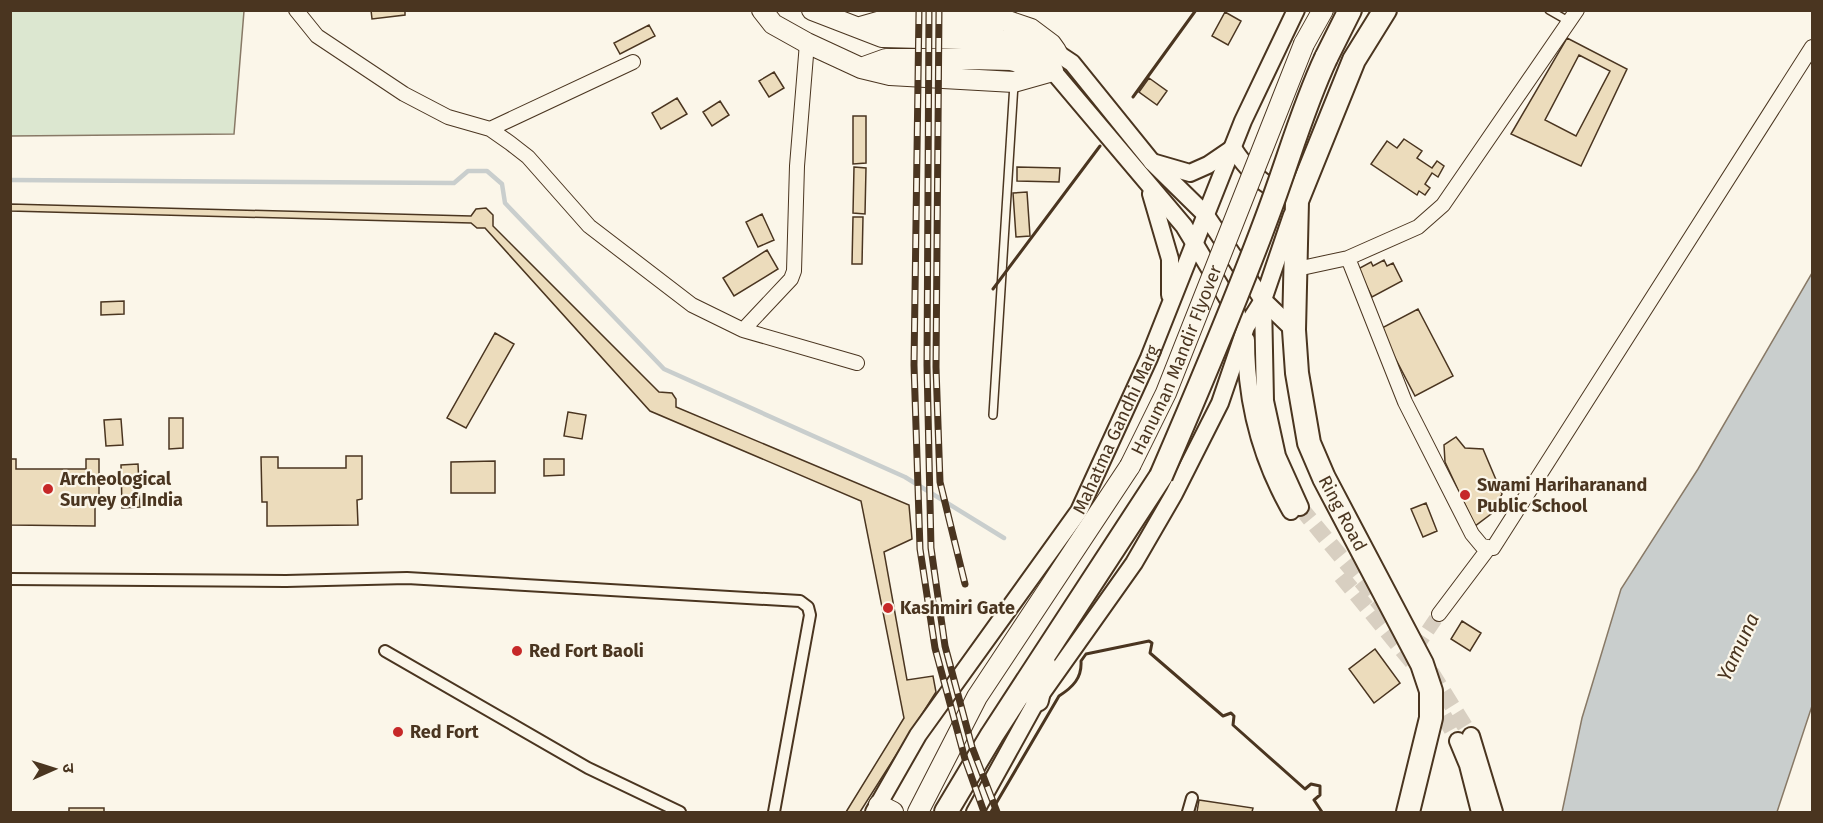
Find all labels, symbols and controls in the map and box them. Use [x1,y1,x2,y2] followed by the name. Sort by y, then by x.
[1126,262,1227,458] street label: Hanuman Mandir Flyover
[1068,341,1164,518] street label: Mahatma Gandhi Marg
[59,468,183,511] place label: Archeological Survey of India
[1314,472,1371,555] street label: Ring Road
[1477,474,1647,517] place label: Swami Hariharanand Public School
[41,482,55,496] marker: Archeological Survey of India
[1458,488,1472,502] marker: Swami Hariharanand Public School
[900,597,1015,619] place label: Kashmiri Gate
[881,601,895,615] marker: Kashmiri Gate
[1712,609,1764,685] water label: Yamuna
[529,640,644,662] place label: Red Fort Baoli
[510,644,524,658] marker: Red Fort Baoli
[410,721,480,743] place label: Red Fort
[391,725,405,739] marker: Red Fort
[24,739,84,799] north arrow
[59,763,78,774] text: उ

